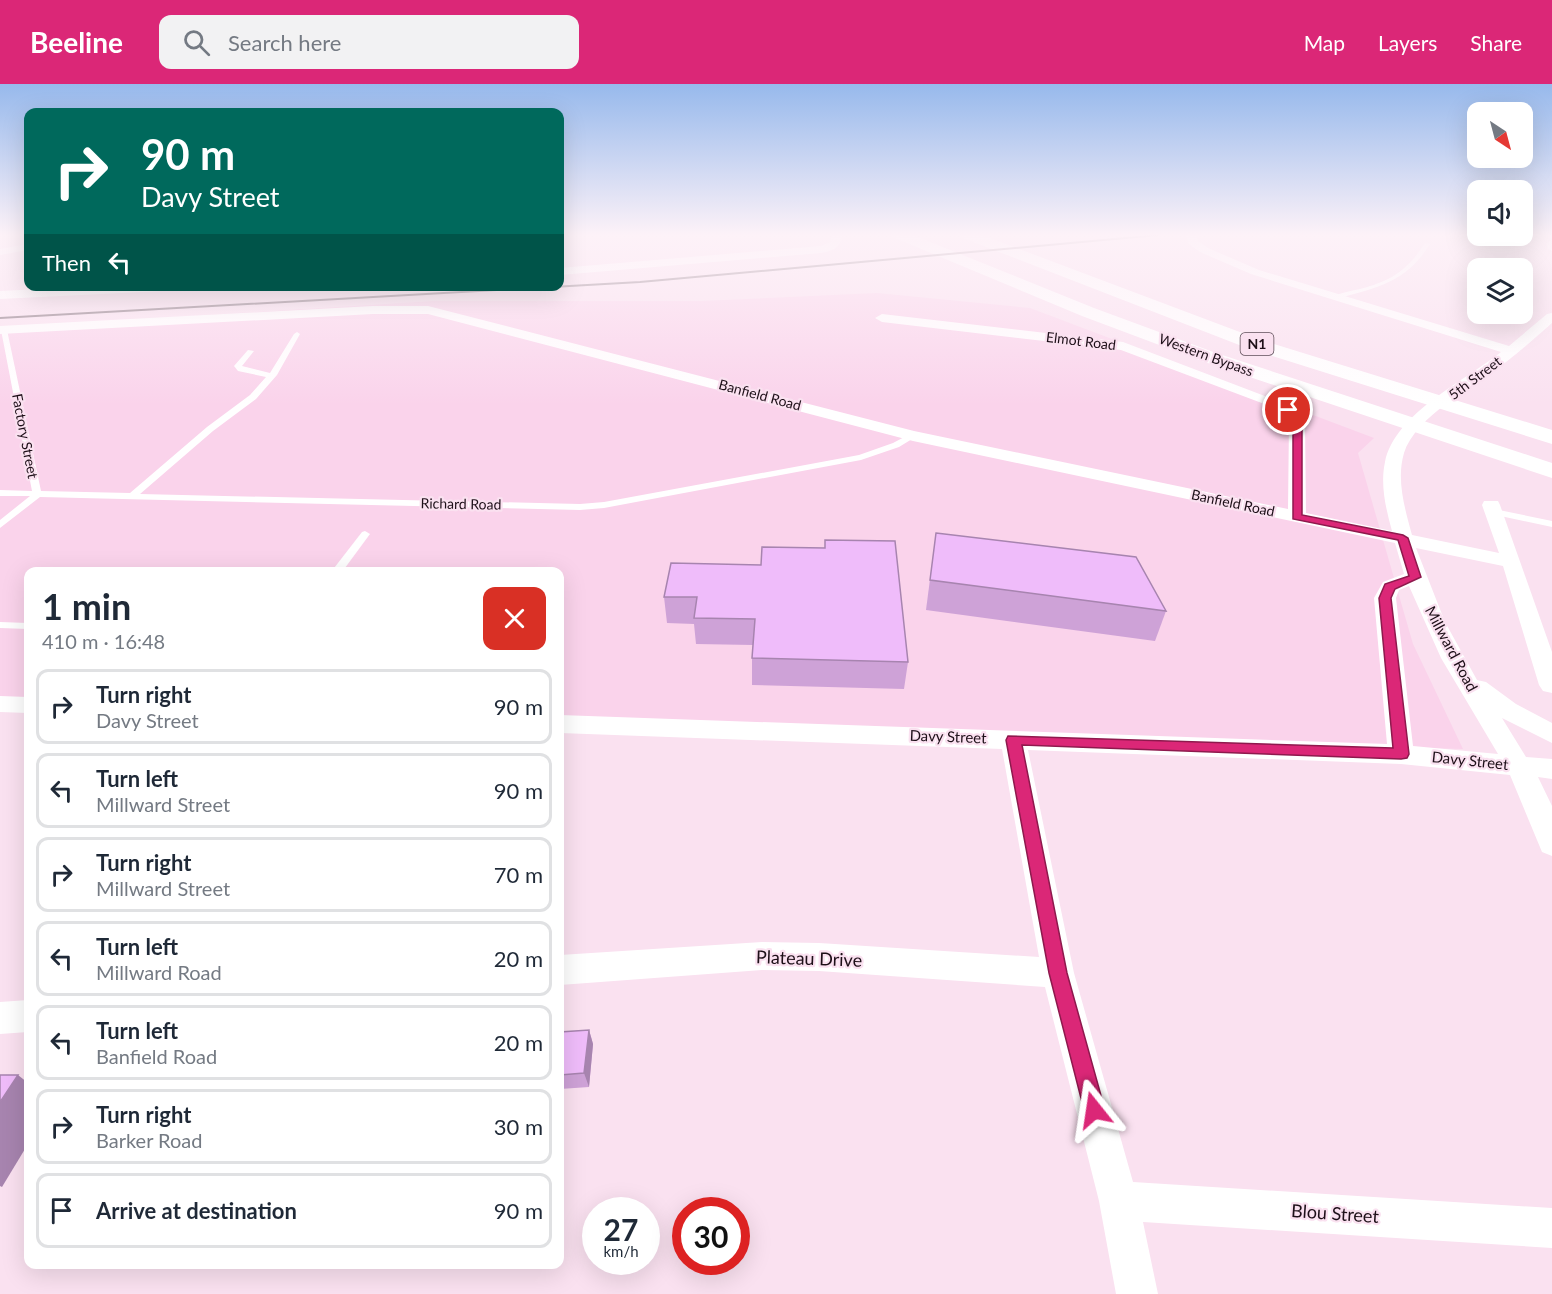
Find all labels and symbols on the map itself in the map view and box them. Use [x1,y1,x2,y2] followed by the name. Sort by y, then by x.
[1467,102,1533,168] north arrow
[1045,328,1117,353] street label: Elmot Road
[1157,330,1256,379] street label: Western Bypass
[1240,333,1274,355] road number: N1
[1445,352,1504,403] street label: 5th Street
[717,375,803,414] street label: Banfield Road
[1262,384,1313,435] pin
[9,392,42,480] street label: Factory Street
[1190,485,1276,520] street label: Banfield Road
[420,494,502,513] street label: Richard Road
[1422,603,1482,694] street label: Millward Road
[909,726,987,746] street label: Davy Street
[1431,747,1510,773] street label: Davy Street
[756,945,863,971] street label: Plateau Drive
[1062,1078,1126,1142] position arrow
[672,1197,750,1275] speed limit sign: 30
[1290,1199,1380,1227] street label: Blou Street

